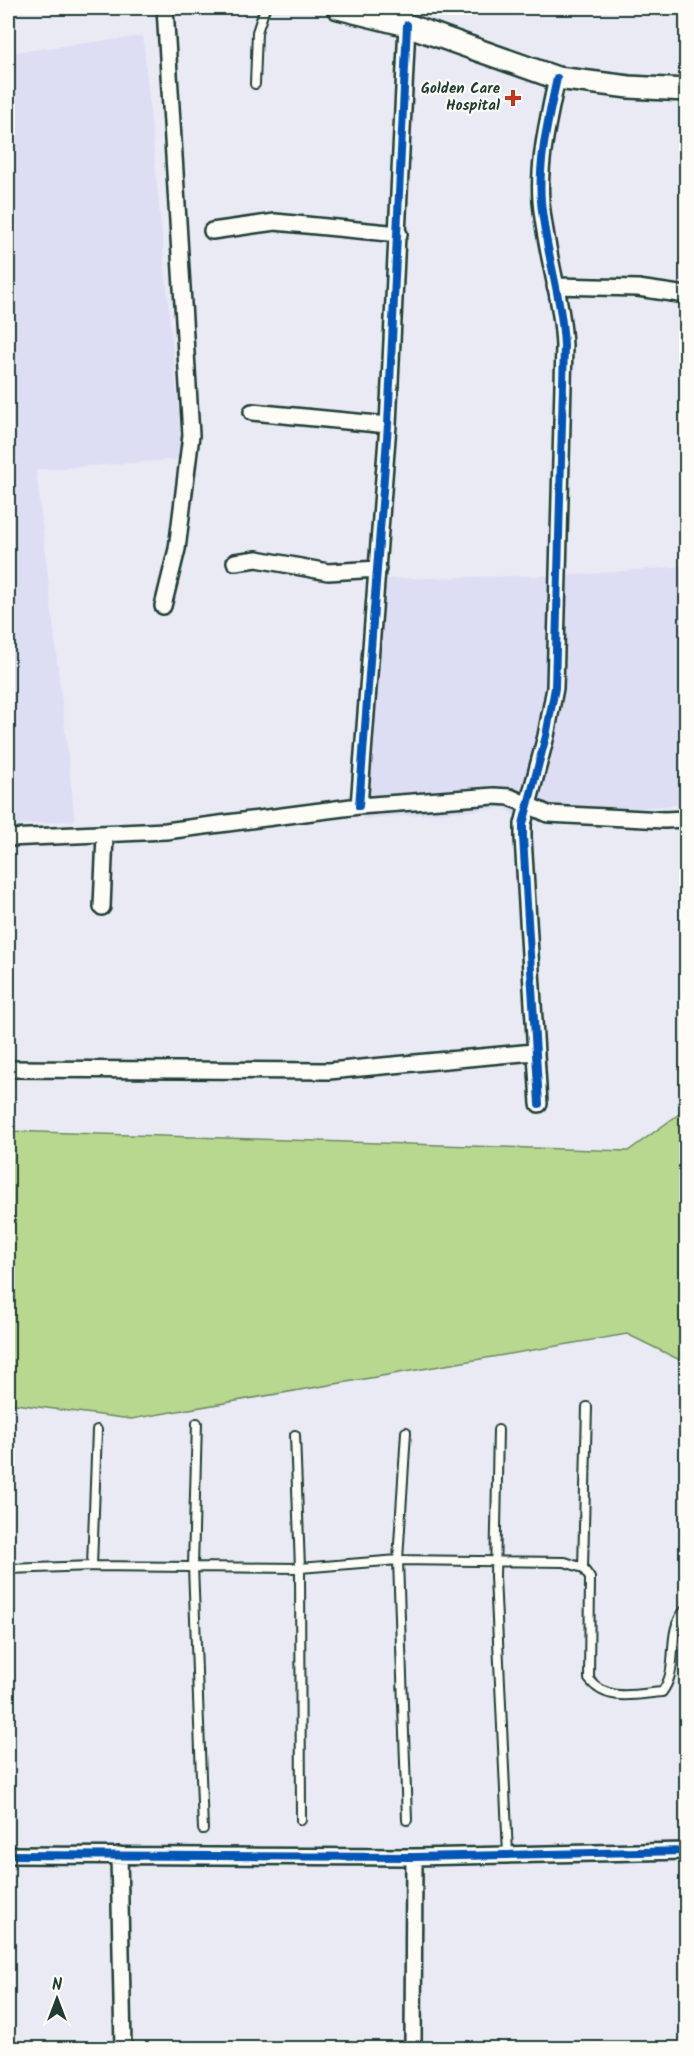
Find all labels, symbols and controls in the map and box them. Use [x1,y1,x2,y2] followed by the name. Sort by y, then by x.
[421,77,501,118] place label: Golden Care Hospital
[504,89,522,107] marker: Golden Care Hospital
[27,1969,87,2029] north arrow
[52,1973,62,1998] text: N

